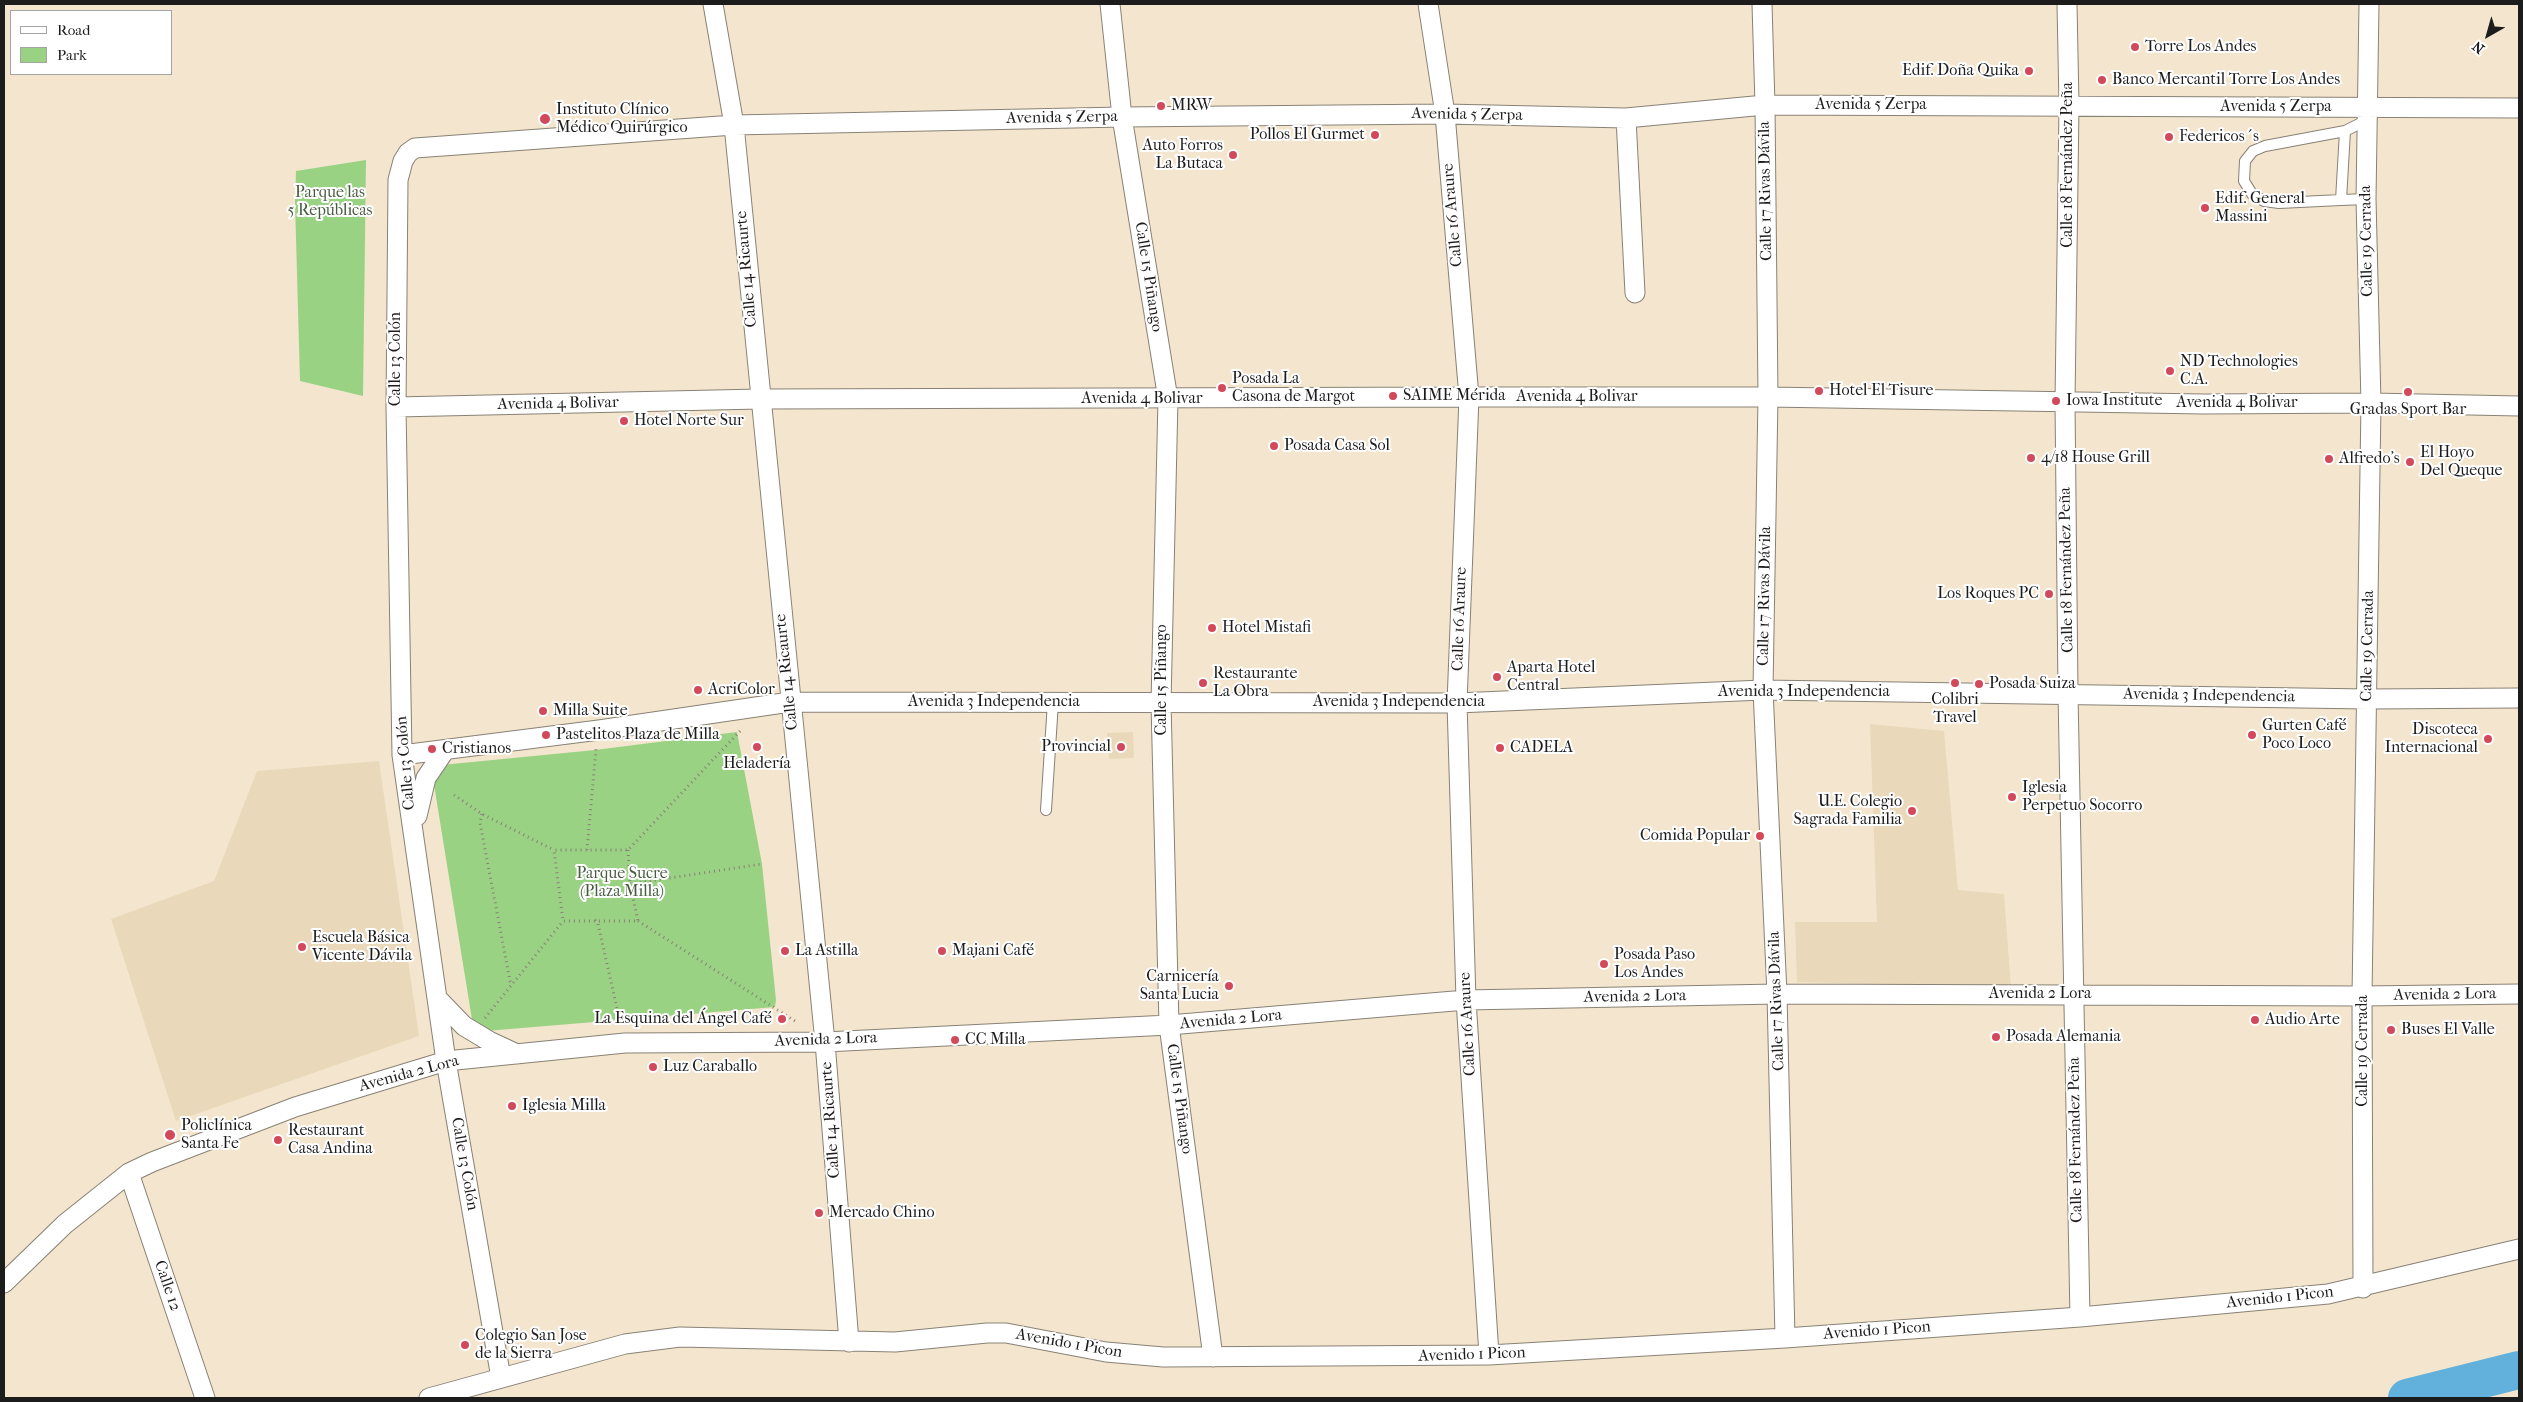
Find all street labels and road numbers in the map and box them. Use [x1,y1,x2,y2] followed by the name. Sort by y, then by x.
[2058,82,2078,248] street label: Calle 18 Fernández Peña
[1815,95,1927,115] street label: Avenida 5 Zerpa
[2220,97,2332,117] street label: Avenida 5 Zerpa
[1411,104,1523,126] street label: Avenida 5 Zerpa
[1006,107,1118,129] street label: Avenida 5 Zerpa
[1755,121,1777,261] street label: Calle 17 Rivas Dávila
[1439,162,1467,268] street label: Calle 16 Araure
[2356,185,2378,297] street label: Calle 19 Cerrada
[732,210,762,328] street label: Calle 14 Ricaurte
[1130,221,1166,333] street label: Calle 15 Piñango
[386,312,406,406] street label: Calle 13 Colón
[1516,387,1638,407] street label: Avenida 4 Bolivar
[1081,389,1203,409] street label: Avenida 4 Bolivar
[497,393,619,415] street label: Avenida 4 Bolivar
[2176,393,2298,413] street label: Avenida 4 Bolivar
[2056,487,2078,653] street label: Calle 18 Fernández Peña
[1754,526,1776,666] street label: Calle 17 Rivas Dávila
[1449,567,1471,671] street label: Calle 16 Araure
[2357,590,2379,702] street label: Calle 19 Cerrada
[771,613,803,731] street label: Calle 14 Ricaurte
[1152,624,1172,736] street label: Calle 15 Piñango
[1718,682,1890,702] street label: Avenida 3 Independencia
[2123,685,2295,707] street label: Avenida 3 Independencia
[908,692,1080,712] street label: Avenida 3 Independencia
[1313,692,1485,712] street label: Avenida 3 Independencia
[392,715,420,811] street label: Calle 13 Colón
[1765,931,1789,1071] street label: Calle 17 Rivas Dávila
[1456,971,1480,1077] street label: Calle 16 Araure
[1989,984,2091,1004] street label: Avenida 2 Lora
[2394,985,2496,1005] street label: Avenida 2 Lora
[1584,987,1686,1007] street label: Avenida 2 Lora
[2353,995,2373,1107] street label: Calle 19 Cerrada
[1179,1006,1283,1034] street label: Avenida 2 Lora
[774,1029,878,1051] street label: Avenida 2 Lora
[1162,1043,1196,1155] street label: Calle 15 Piñango
[357,1051,461,1097] street label: Avenida 2 Lora
[2065,1057,2087,1223] street label: Calle 18 Fernández Peña
[817,1061,845,1179] street label: Calle 14 Ricaurte
[446,1116,482,1212] street label: Calle 13 Colón
[149,1258,185,1314] street label: Calle 12
[2226,1283,2334,1313] street label: Avenido 1 Picon
[1823,1318,1931,1344] street label: Avenido 1 Picon
[1014,1325,1124,1363] street label: Avenido 1 Picon
[1418,1344,1526,1366] street label: Avenido 1 Picon

